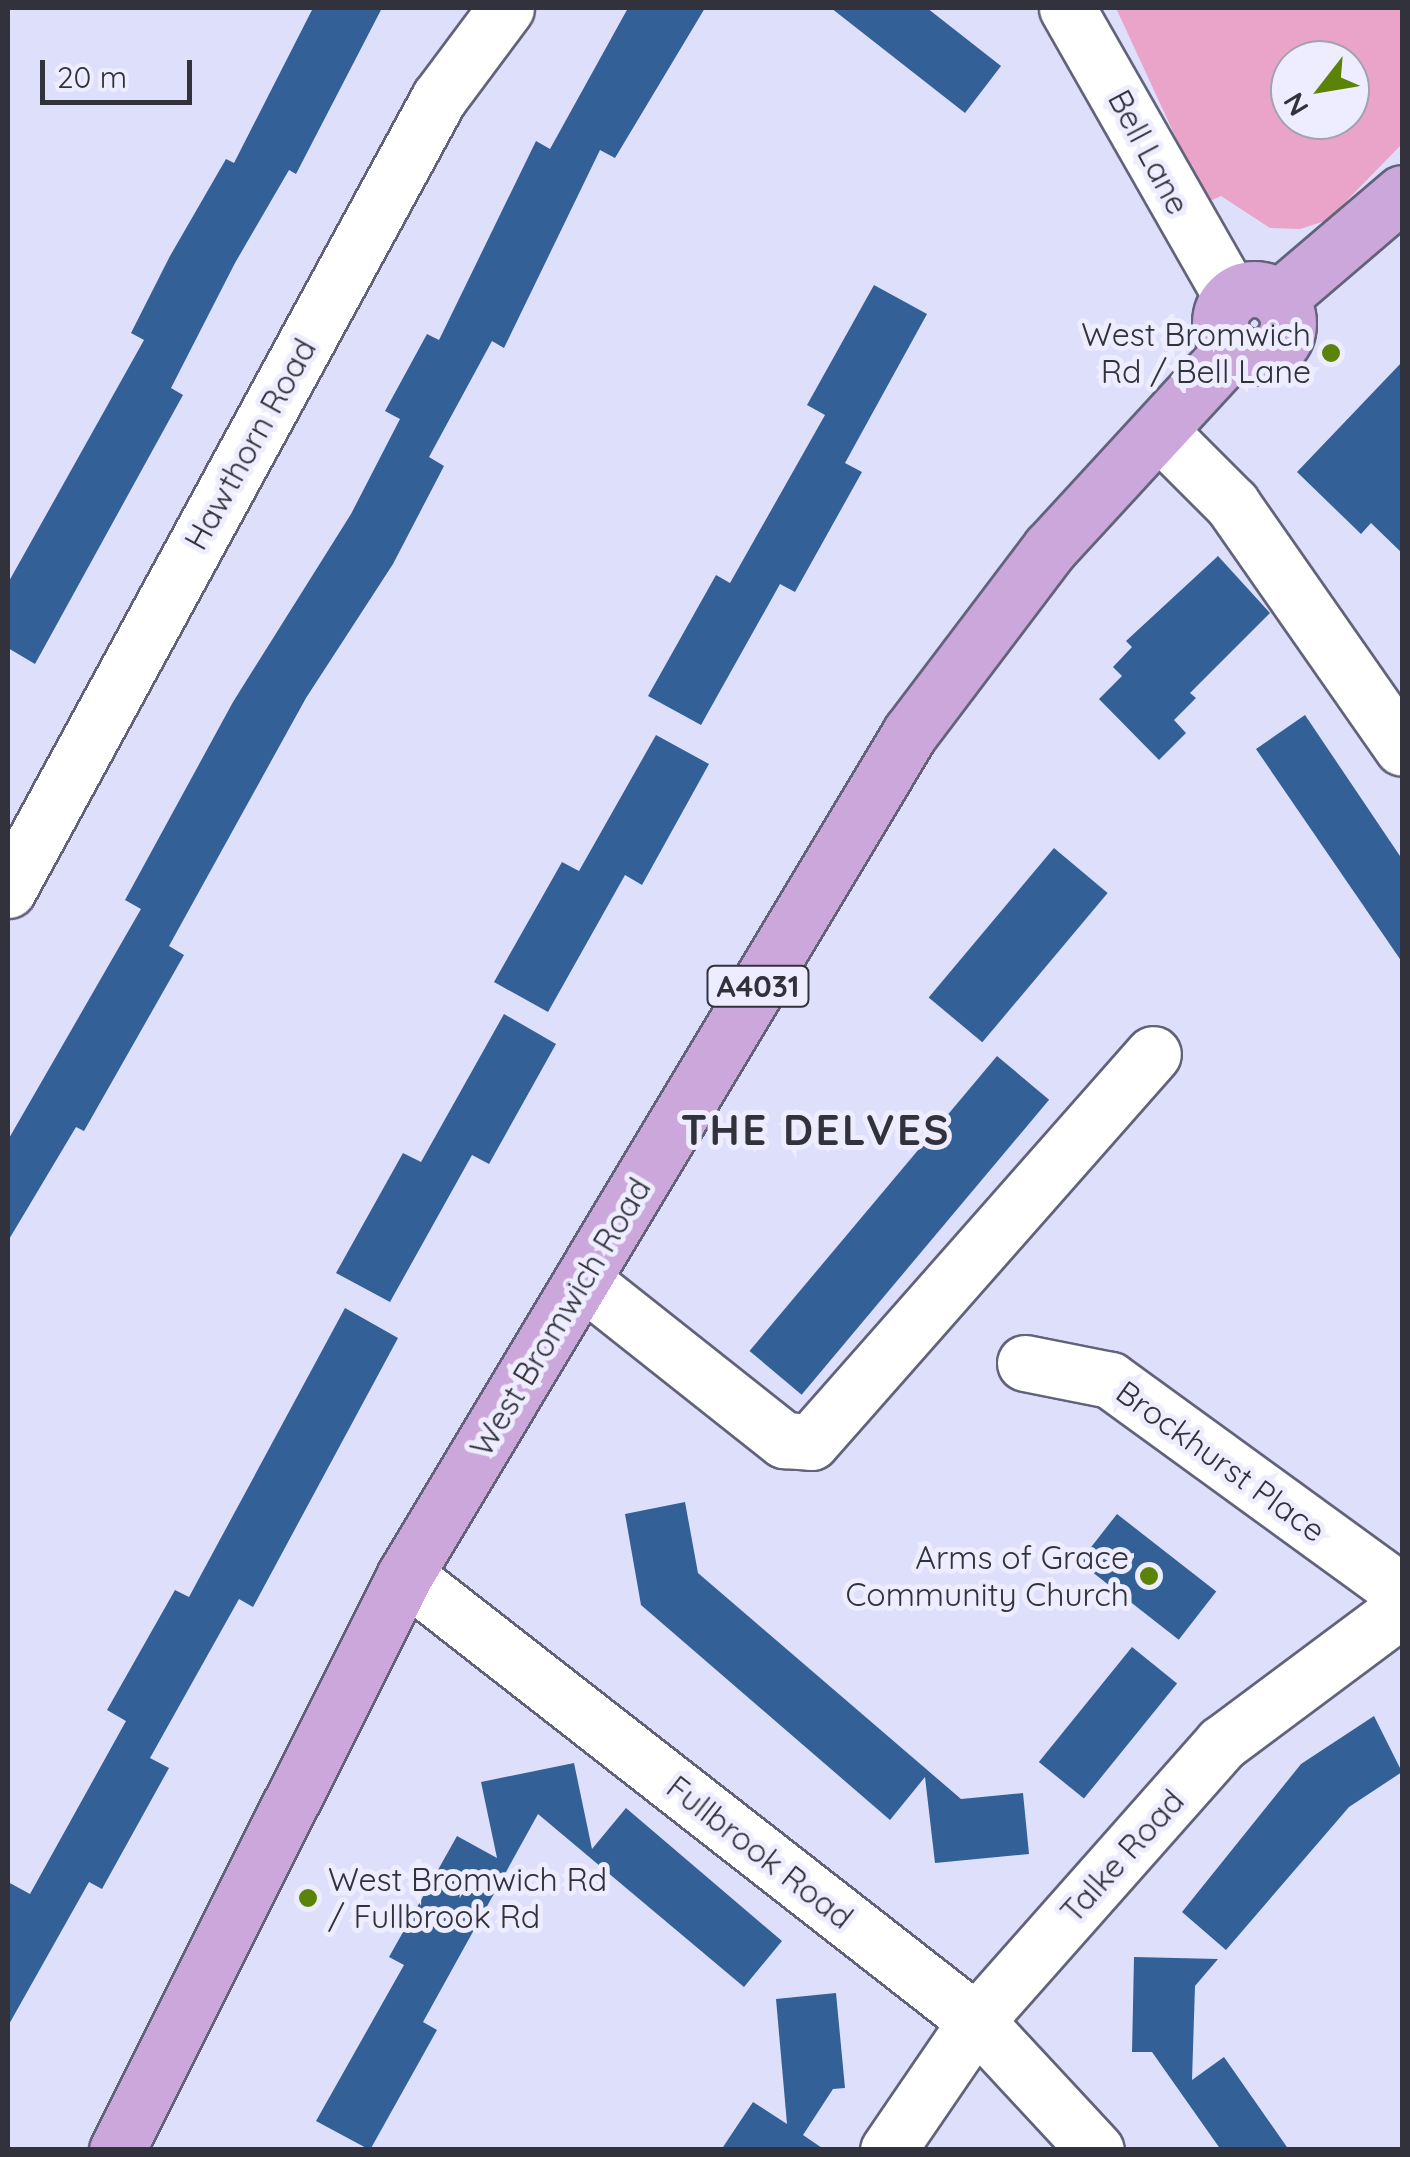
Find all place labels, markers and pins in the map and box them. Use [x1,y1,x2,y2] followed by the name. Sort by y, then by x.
[1081,316,1311,391] place label: West Bromwich Rd / Bell Lane
[1320,342,1342,364] marker: West Bromwich Rd / Bell Lane
[845,1539,1129,1614] place label: Arms of Grace Community Church
[1138,1565,1160,1587] marker: Arms of Grace Community Church
[328,1861,607,1936] place label: West Bromwich Rd / Fullbrook Rd
[297,1887,319,1909] marker: West Bromwich Rd / Fullbrook Rd

